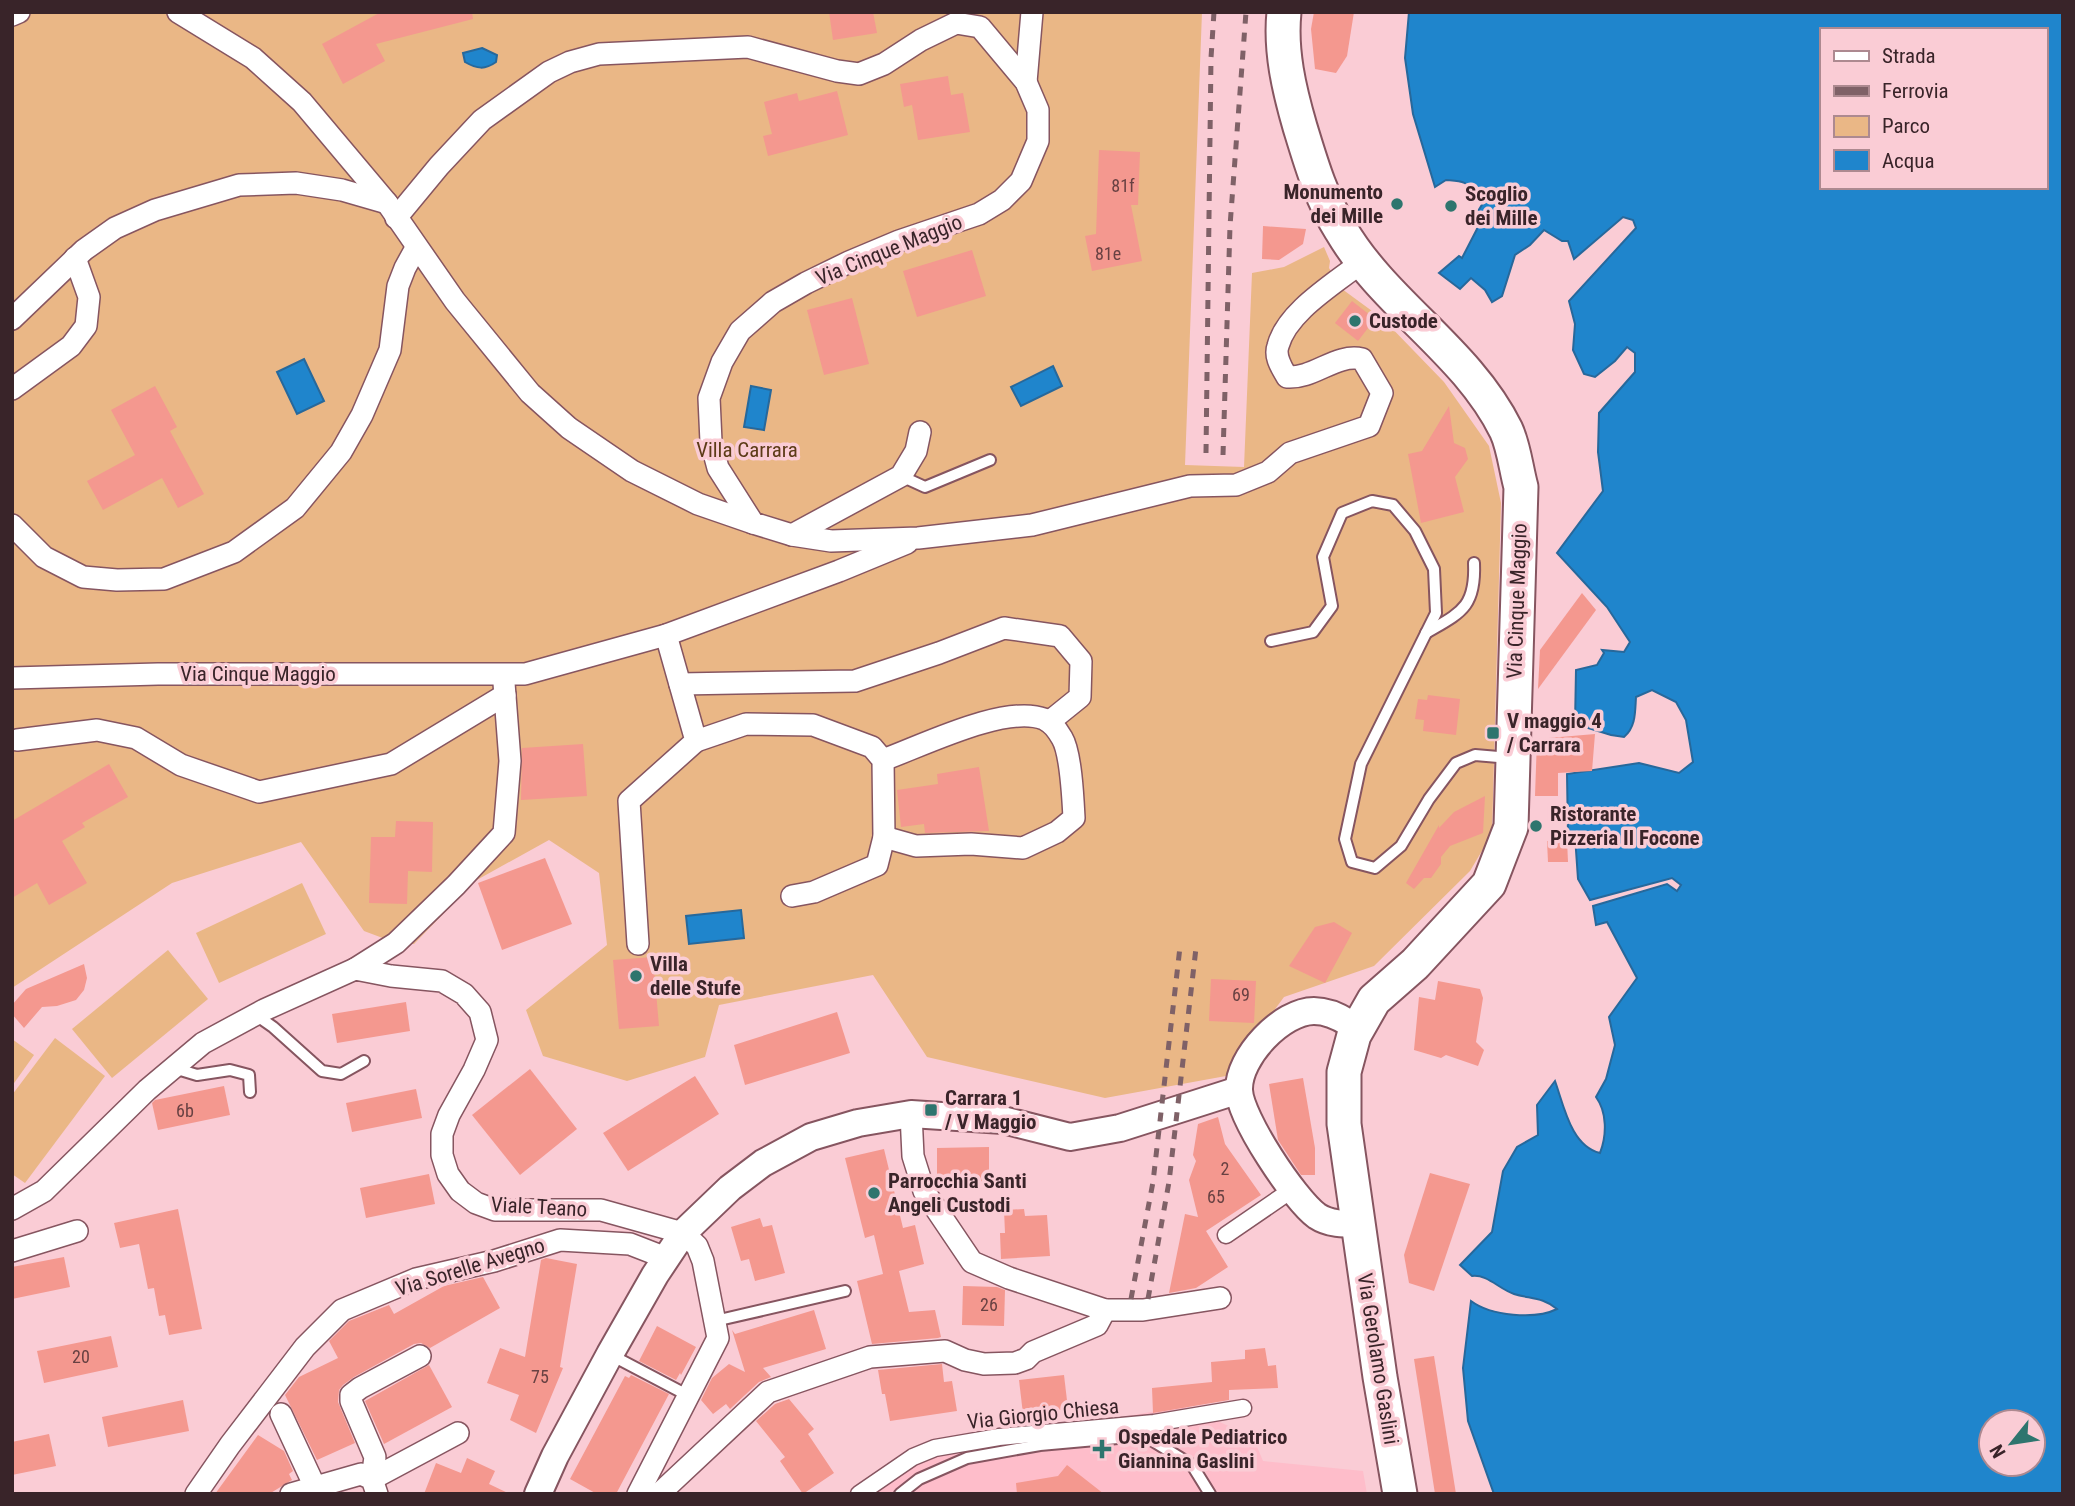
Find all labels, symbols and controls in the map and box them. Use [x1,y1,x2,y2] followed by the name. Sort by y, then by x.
[1820,28,2047,189] legend
[1882,44,1936,68] text: Strada
[1882,79,1949,103] text: Ferrovia
[1882,114,1930,138] text: Parco
[1882,149,1935,173] text: Acqua
[1111,175,1135,196] house number: 81f
[1283,180,1383,228] place label: Monumento dei Mille
[1465,182,1537,230] place label: Scoglio dei Mille
[1389,196,1405,212] marker: Monumento dei Mille
[1443,198,1459,214] marker: Scoglio dei Mille
[812,210,966,290] street label: Via Cinque Maggio
[1095,243,1121,264] house number: 81e
[1369,309,1438,333] place label: Custode
[1347,313,1363,329] marker: Custode
[696,438,798,462] park label: Villa Carrara
[1502,523,1532,679] street label: Via Cinque Maggio
[180,662,336,686] street label: Via Cinque Maggio
[1506,709,1602,757] place label: V maggio 4 / Carrara
[1485,725,1501,741] marker: V maggio 4 / Carrara
[1550,802,1700,850] place label: Ristorante Pizzeria Il Focone
[1528,818,1544,834] marker: Ristorante Pizzeria Il Focone
[650,952,741,1000] place label: Villa delle Stufe
[628,968,644,984] marker: Villa delle Stufe
[1232,984,1250,1005] house number: 69
[944,1086,1037,1134] place label: Carrara 1 / V Maggio
[176,1100,194,1121] house number: 6b
[923,1102,939,1118] marker: Carrara 1 / V Maggio
[1221,1158,1230,1179] house number: 2
[888,1169,1027,1217] place label: Parrocchia Santi Angeli Custodi
[866,1185,882,1201] marker: Parrocchia Santi Angeli Custodi
[1207,1186,1225,1207] house number: 65
[490,1192,588,1222] street label: Viale Teano
[393,1233,547,1301] street label: Via Sorelle Avegno
[1353,1272,1403,1446] street label: Via Gerolamo Gaslini
[980,1294,998,1315] house number: 26
[72,1346,90,1367] house number: 20
[531,1366,549,1387] house number: 75
[966,1394,1120,1434] street label: Via Giorgio Chiesa
[1977,1408,2047,1478] north arrow
[1118,1425,1287,1473] place label: Ospedale Pediatrico Giannina Gaslini
[1092,1439,1112,1459] marker: Ospedale Pediatrico Giannina Gaslini
[1985,1440,2011,1462] text: N

